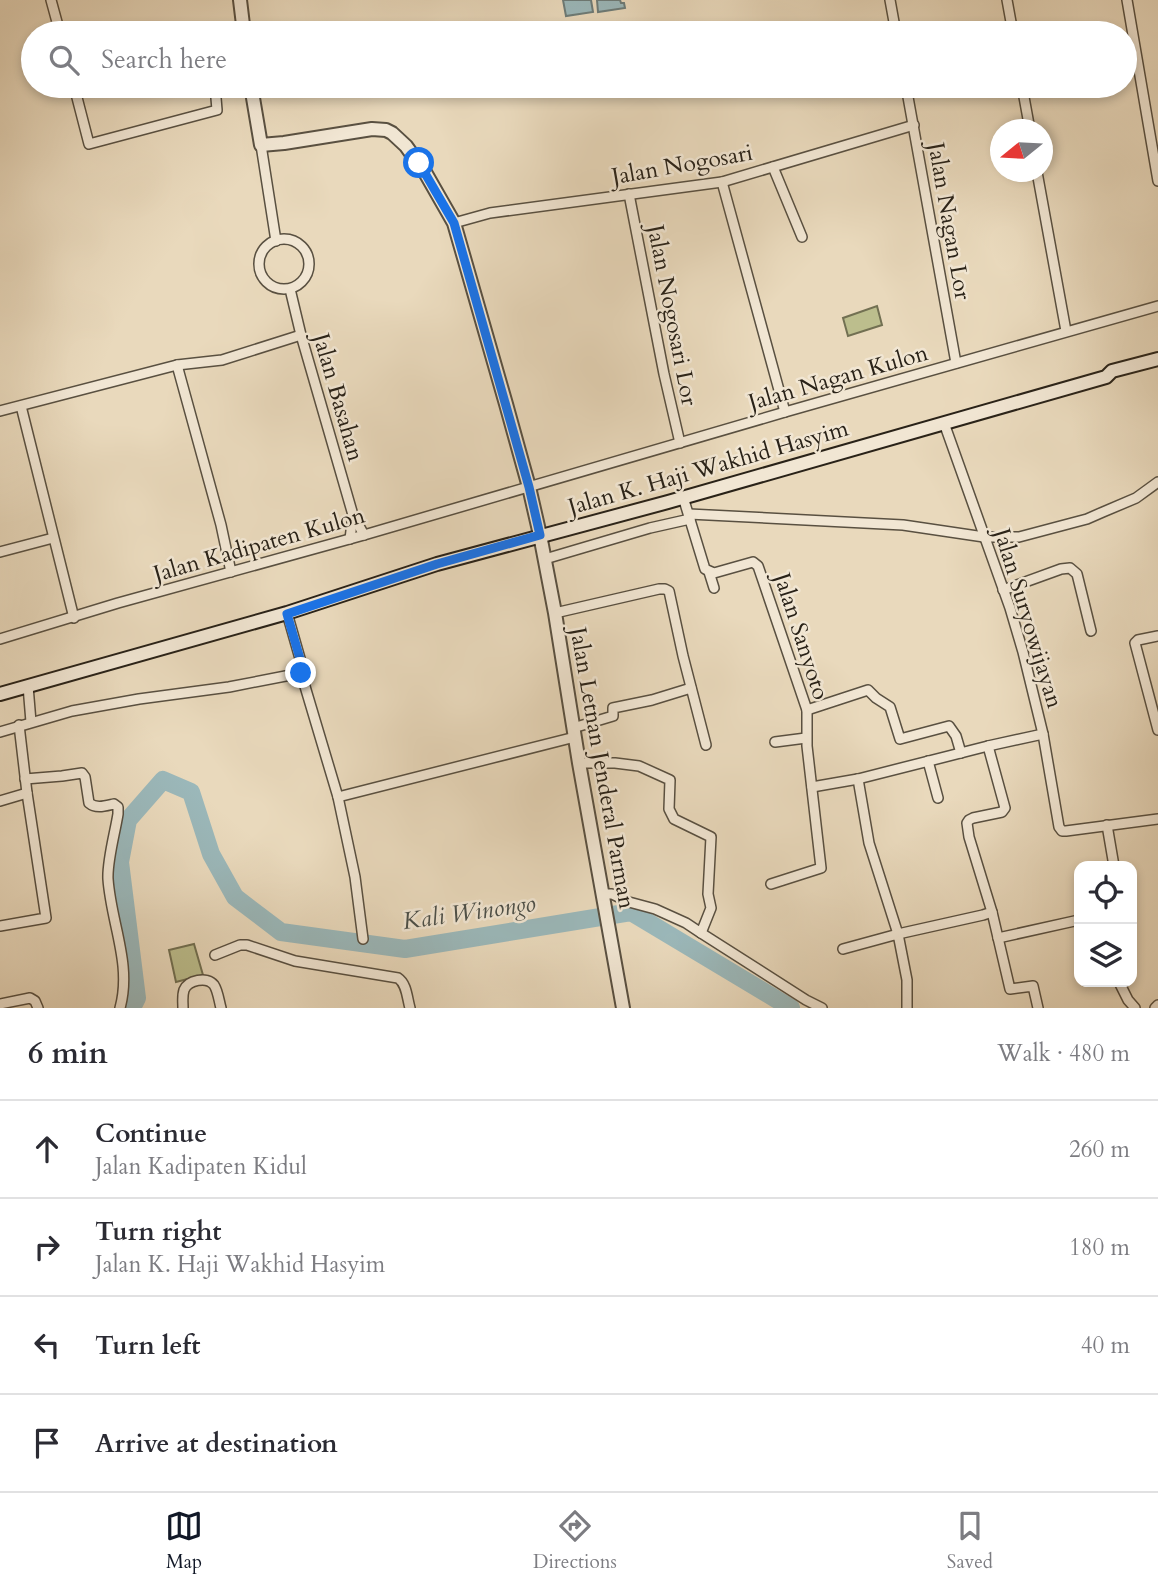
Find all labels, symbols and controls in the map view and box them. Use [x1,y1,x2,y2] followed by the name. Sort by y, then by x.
[21,21,1137,98] search box
[45,41,83,79] icon: search
[101,42,227,77] text: Search here
[990,119,1053,182] north arrow
[606,137,755,193] street label: Jalan Nogosari
[920,137,979,303] street label: Jalan Nagan Lor
[403,147,434,178] route start
[639,219,705,409] street label: Jalan Nogosari Lor
[305,327,372,465] street label: Jalan Basahan
[742,337,932,419] street label: Jalan Nagan Kulon
[561,412,852,523] street label: Jalan K. Haji Wakhid Hasyim
[147,499,369,590] street label: Jalan Kadipaten Kulon
[986,522,1071,712] street label: Jalan Suryowijayan
[766,566,837,704] street label: Jalan Sanyoto
[562,622,643,911] street label: Jalan Letnan Jenderal Parman
[285,657,316,688] route end
[1074,861,1137,987] map controls
[1074,861,1137,924] button: locate
[400,887,538,938] water label: Kali Winongo
[1074,924,1137,987] button: layers
[28,1033,108,1074] text: 6 min
[997,1038,1130,1069] text: Walk · 480 m
[95,1116,207,1151] text: Continue
[28,1130,66,1168] icon: ahead
[1069,1134,1130,1165] text: 260 m
[95,1151,307,1182] text: Jalan Kadipaten Kidul
[95,1214,222,1249] text: Turn right
[28,1228,66,1266] icon: right
[1069,1232,1130,1263] text: 180 m
[95,1249,385,1280] text: Jalan K. Haji Wakhid Hasyim
[28,1326,66,1364] icon: left
[95,1328,200,1363] text: Turn left
[1081,1330,1130,1361] text: 40 m
[28,1424,66,1462] icon: arrive
[95,1426,338,1461] text: Arrive at destination
[165,1507,203,1575] tab: Map
[533,1507,617,1575] tab: Directions
[947,1507,993,1575] tab: Saved

